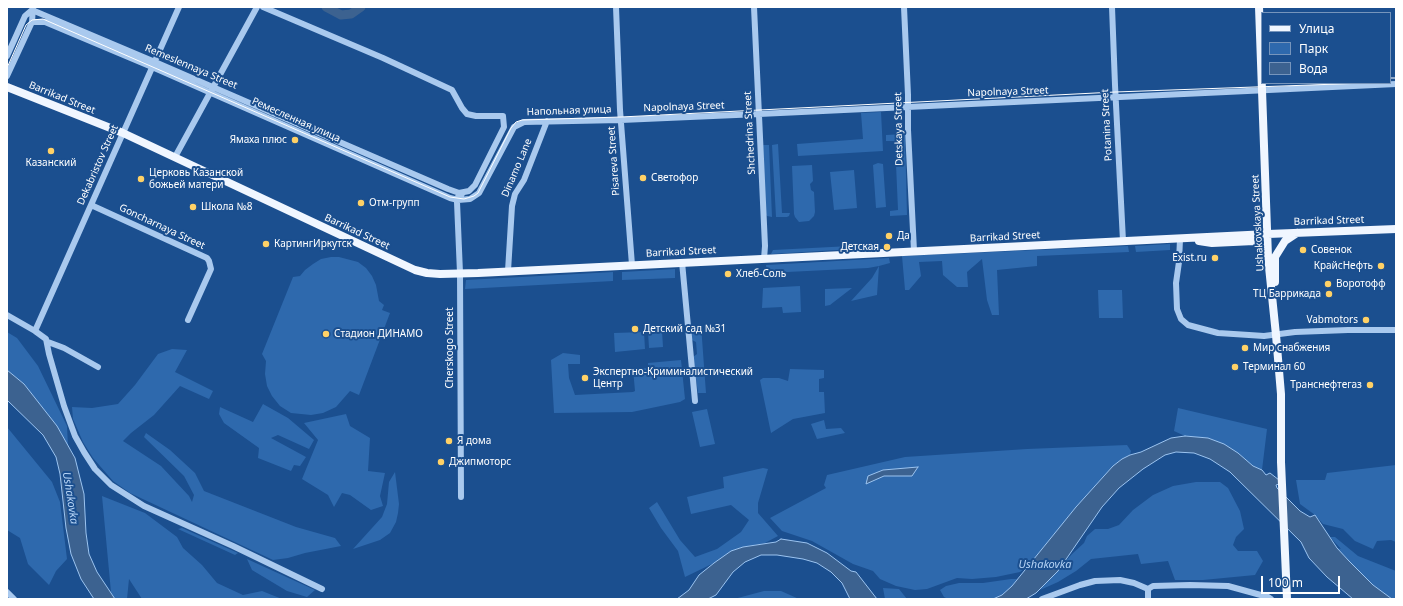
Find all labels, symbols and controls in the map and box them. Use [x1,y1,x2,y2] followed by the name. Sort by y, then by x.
[1261,12,1391,84] legend
[1299,20,1334,37] text: Улица
[1299,40,1328,57] text: Парк
[143,42,239,92] street label: Remeslennaya Street
[1299,60,1328,77] text: Вода
[27,79,97,117] street label: Barrikad Street
[967,85,1049,99] street label: Napolnaya Street
[1099,89,1115,161] street label: Potanina Street
[742,91,758,175] street label: Shchedrina Street
[892,92,906,166] street label: Detskaya Street
[250,95,342,145] street label: Ремесленная улица
[643,100,725,114] street label: Napolnaya Street
[526,104,612,118] street label: Напольная улица
[75,123,121,207] street label: Dekabristov Street
[606,126,622,196] street label: Pisareva Street
[230,134,287,146] place label: Ямаха плюс
[290,135,300,145] marker: Ямаха плюс
[499,137,535,199] street label: Dinamo Lane
[46,146,56,156] marker: Казанский
[26,157,76,169] place label: Казанский
[149,167,243,190] place label: Церковь Казанской божьей матери
[651,172,698,184] place label: Светофор
[638,173,648,183] marker: Светофор
[136,174,146,184] marker: Церковь Казанской божьей матери
[1249,174,1267,272] street label: Ushakovskaya Street
[369,197,420,209] place label: Отм-групп
[356,198,366,208] marker: Отм-групп
[201,201,252,213] place label: Школа №8
[117,202,207,252] street label: Goncharnaya Street
[188,202,198,212] marker: Школа №8
[322,212,392,252] street label: Barrikad Street
[1294,214,1364,228] street label: Barrikad Street
[969,229,1041,245] street label: Barrikad Street
[897,230,910,242] place label: Да
[884,231,894,241] marker: Да
[274,238,352,250] place label: КартингИркутск
[261,239,271,249] marker: КартингИркутск
[840,241,879,253] place label: Детская
[882,242,892,252] marker: Детская
[645,244,717,260] street label: Barrikad Street
[1311,244,1352,256] place label: Совенок
[1298,245,1308,255] marker: Совенок
[1172,252,1207,264] place label: Exist.ru
[1210,253,1220,263] marker: Exist.ru
[1314,260,1373,272] place label: КрайсНефть
[1376,261,1386,271] marker: КрайсНефть
[736,268,786,280] place label: Хлеб-Соль
[723,269,733,279] marker: Хлеб-Соль
[1336,278,1386,290] place label: Воротофф
[1323,279,1333,289] marker: Воротофф
[1253,288,1321,300] place label: ТЦ Баррикада
[1324,289,1334,299] marker: ТЦ Баррикада
[444,307,456,389] street label: Cherskogo Street
[1306,314,1358,326] place label: Vabmotors
[1361,315,1371,325] marker: Vabmotors
[643,323,726,335] place label: Детский сад №31
[630,324,640,334] marker: Детский сад №31
[334,328,423,340] place label: Стадион ДИНАМО
[321,329,331,339] marker: Стадион ДИНАМО
[1253,342,1330,354] place label: Мир снабжения
[1240,343,1250,353] marker: Мир снабжения
[1243,361,1305,373] place label: Терминал 60
[1230,362,1240,372] marker: Терминал 60
[593,366,753,390] place label: Экспертно-Криминалистический Центр
[580,373,590,383] marker: Экспертно-Криминалистический Центр
[1290,379,1362,391] place label: Транснефтегаз
[1365,380,1375,390] marker: Транснефтегаз
[457,435,491,447] place label: Я дома
[444,436,454,446] marker: Я дома
[449,456,511,468] place label: Джипмоторс
[436,457,446,467] marker: Джипмоторс
[59,471,81,525] water label: Ushakovka
[1019,558,1071,572] water label: Ushakovka
[1263,568,1342,594] scale bar
[1268,574,1303,591] text: 100 m

